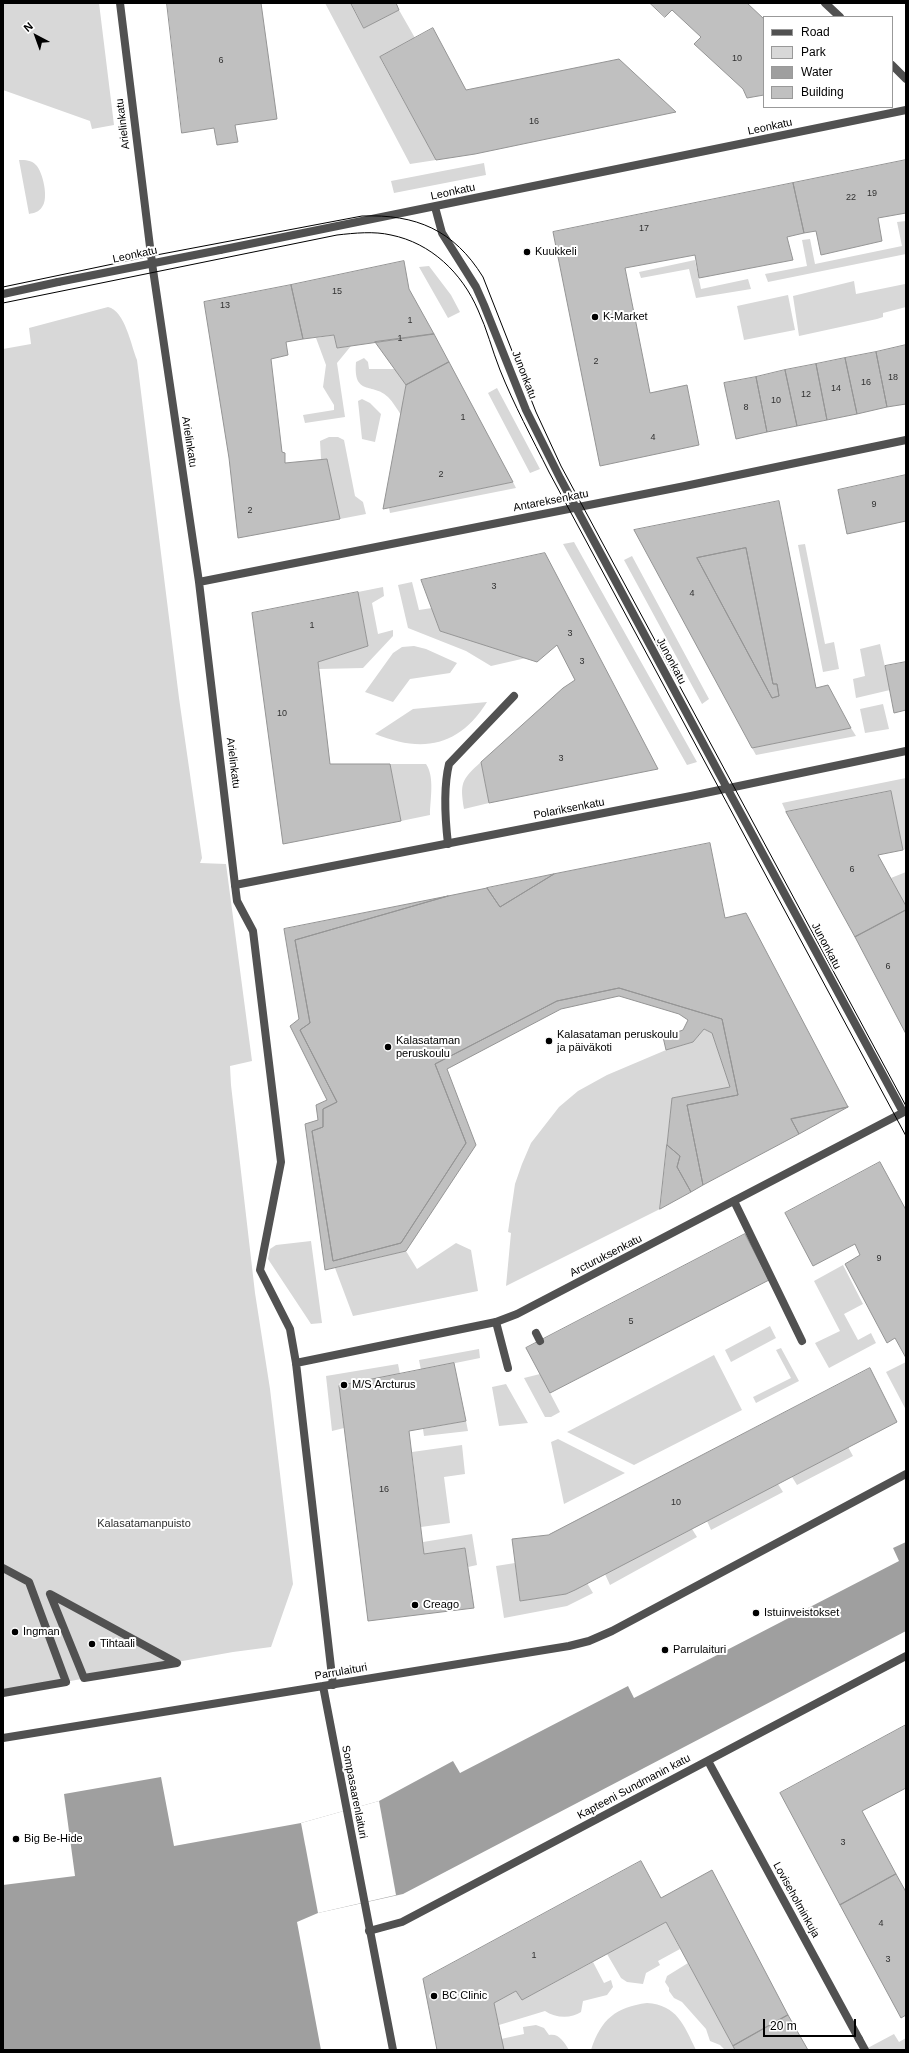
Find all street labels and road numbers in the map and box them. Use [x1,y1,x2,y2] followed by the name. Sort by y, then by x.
[113,98,133,150] street label: Arielinkatu
[746,116,794,138] street label: Leonkatu
[429,181,477,203] street label: Leonkatu
[111,244,159,266] street label: Leonkatu
[509,349,539,401] street label: Junonkatu
[178,416,200,468] street label: Arielinkatu
[512,487,590,515] street label: Antareksenkatu
[653,635,689,687] street label: Junonkatu
[223,737,243,789] street label: Arielinkatu
[532,796,606,822] street label: Polariksenkatu
[808,920,844,972] street label: Junonkatu
[568,1232,644,1280] street label: Arcturuksenkatu
[314,1661,368,1683] street label: Parrulaituri
[338,1744,370,1840] street label: Sompasaarenlaituri
[575,1752,693,1822] street label: Kapteeni Sundmanin katu
[770,1860,822,1940] street label: Loviseholminkuja

